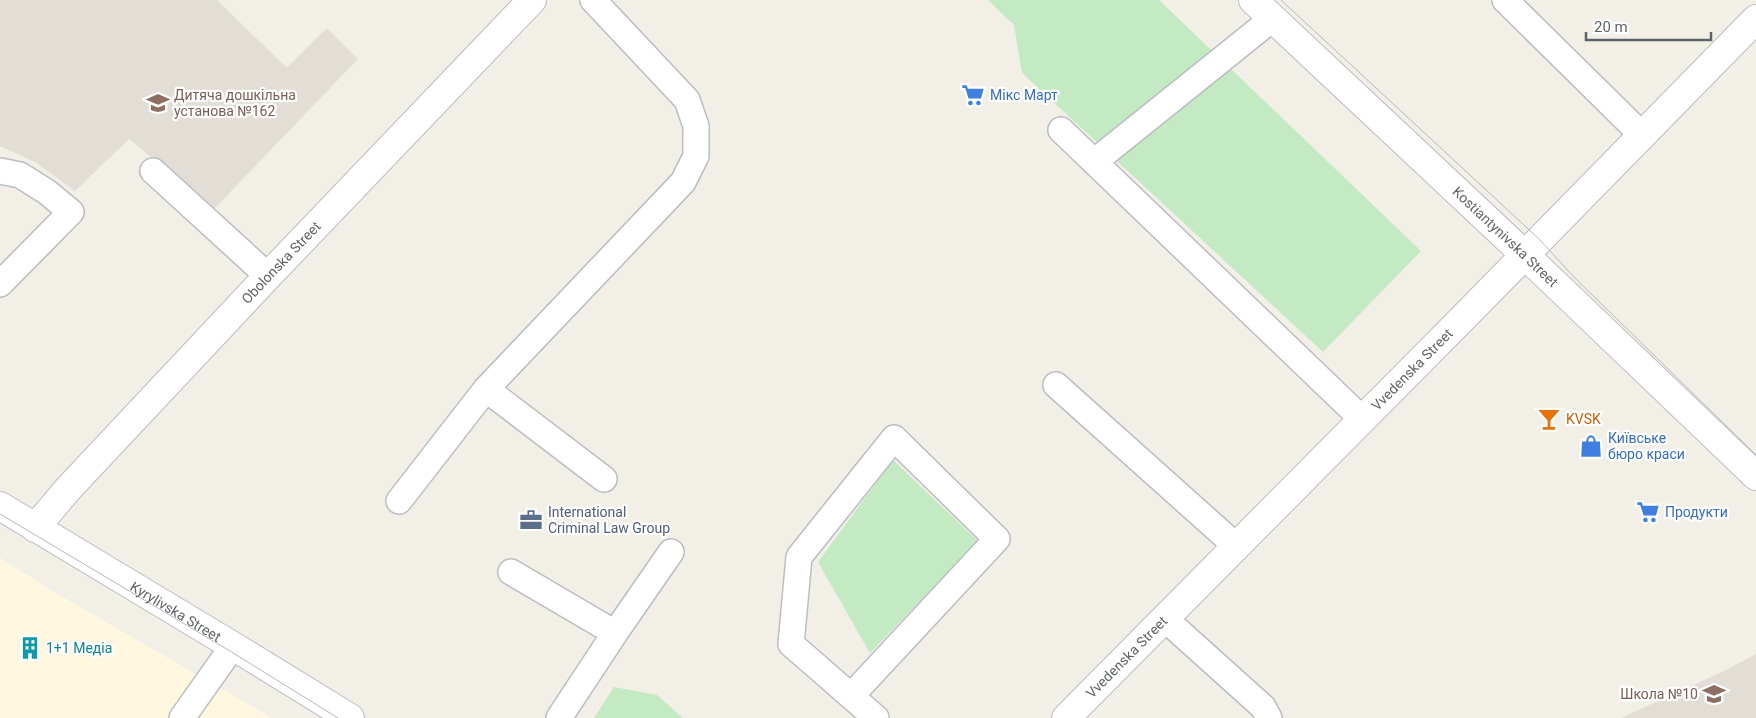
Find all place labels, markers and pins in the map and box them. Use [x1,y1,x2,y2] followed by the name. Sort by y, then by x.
[960,82,986,108] supermarket icon: Мікс Март
[174,87,296,119] place label: Дитяча дошкільна установа №162
[990,87,1058,103] place label: Мікс Март
[145,90,171,116] school or university icon: Дитяча дошкільна установа №162
[1536,406,1562,432] bar icon: KVSK
[1566,411,1601,427] place label: KVSK
[1608,430,1685,462] place label: Київське бюро краси
[1578,433,1604,459] shop icon: Київське бюро краси
[1635,499,1661,525] supermarket icon: Продукти
[548,504,670,536] place label: International Criminal Law Group
[1665,504,1728,520] place label: Продукти
[518,507,544,533] office icon: International Criminal Law Group
[17,635,43,661] building icon: 1+1 Медіа
[46,640,112,656] place label: 1+1 Медіа
[1701,681,1727,707] school or university icon: Школа №10
[1620,686,1698,702] place label: Школа №10

